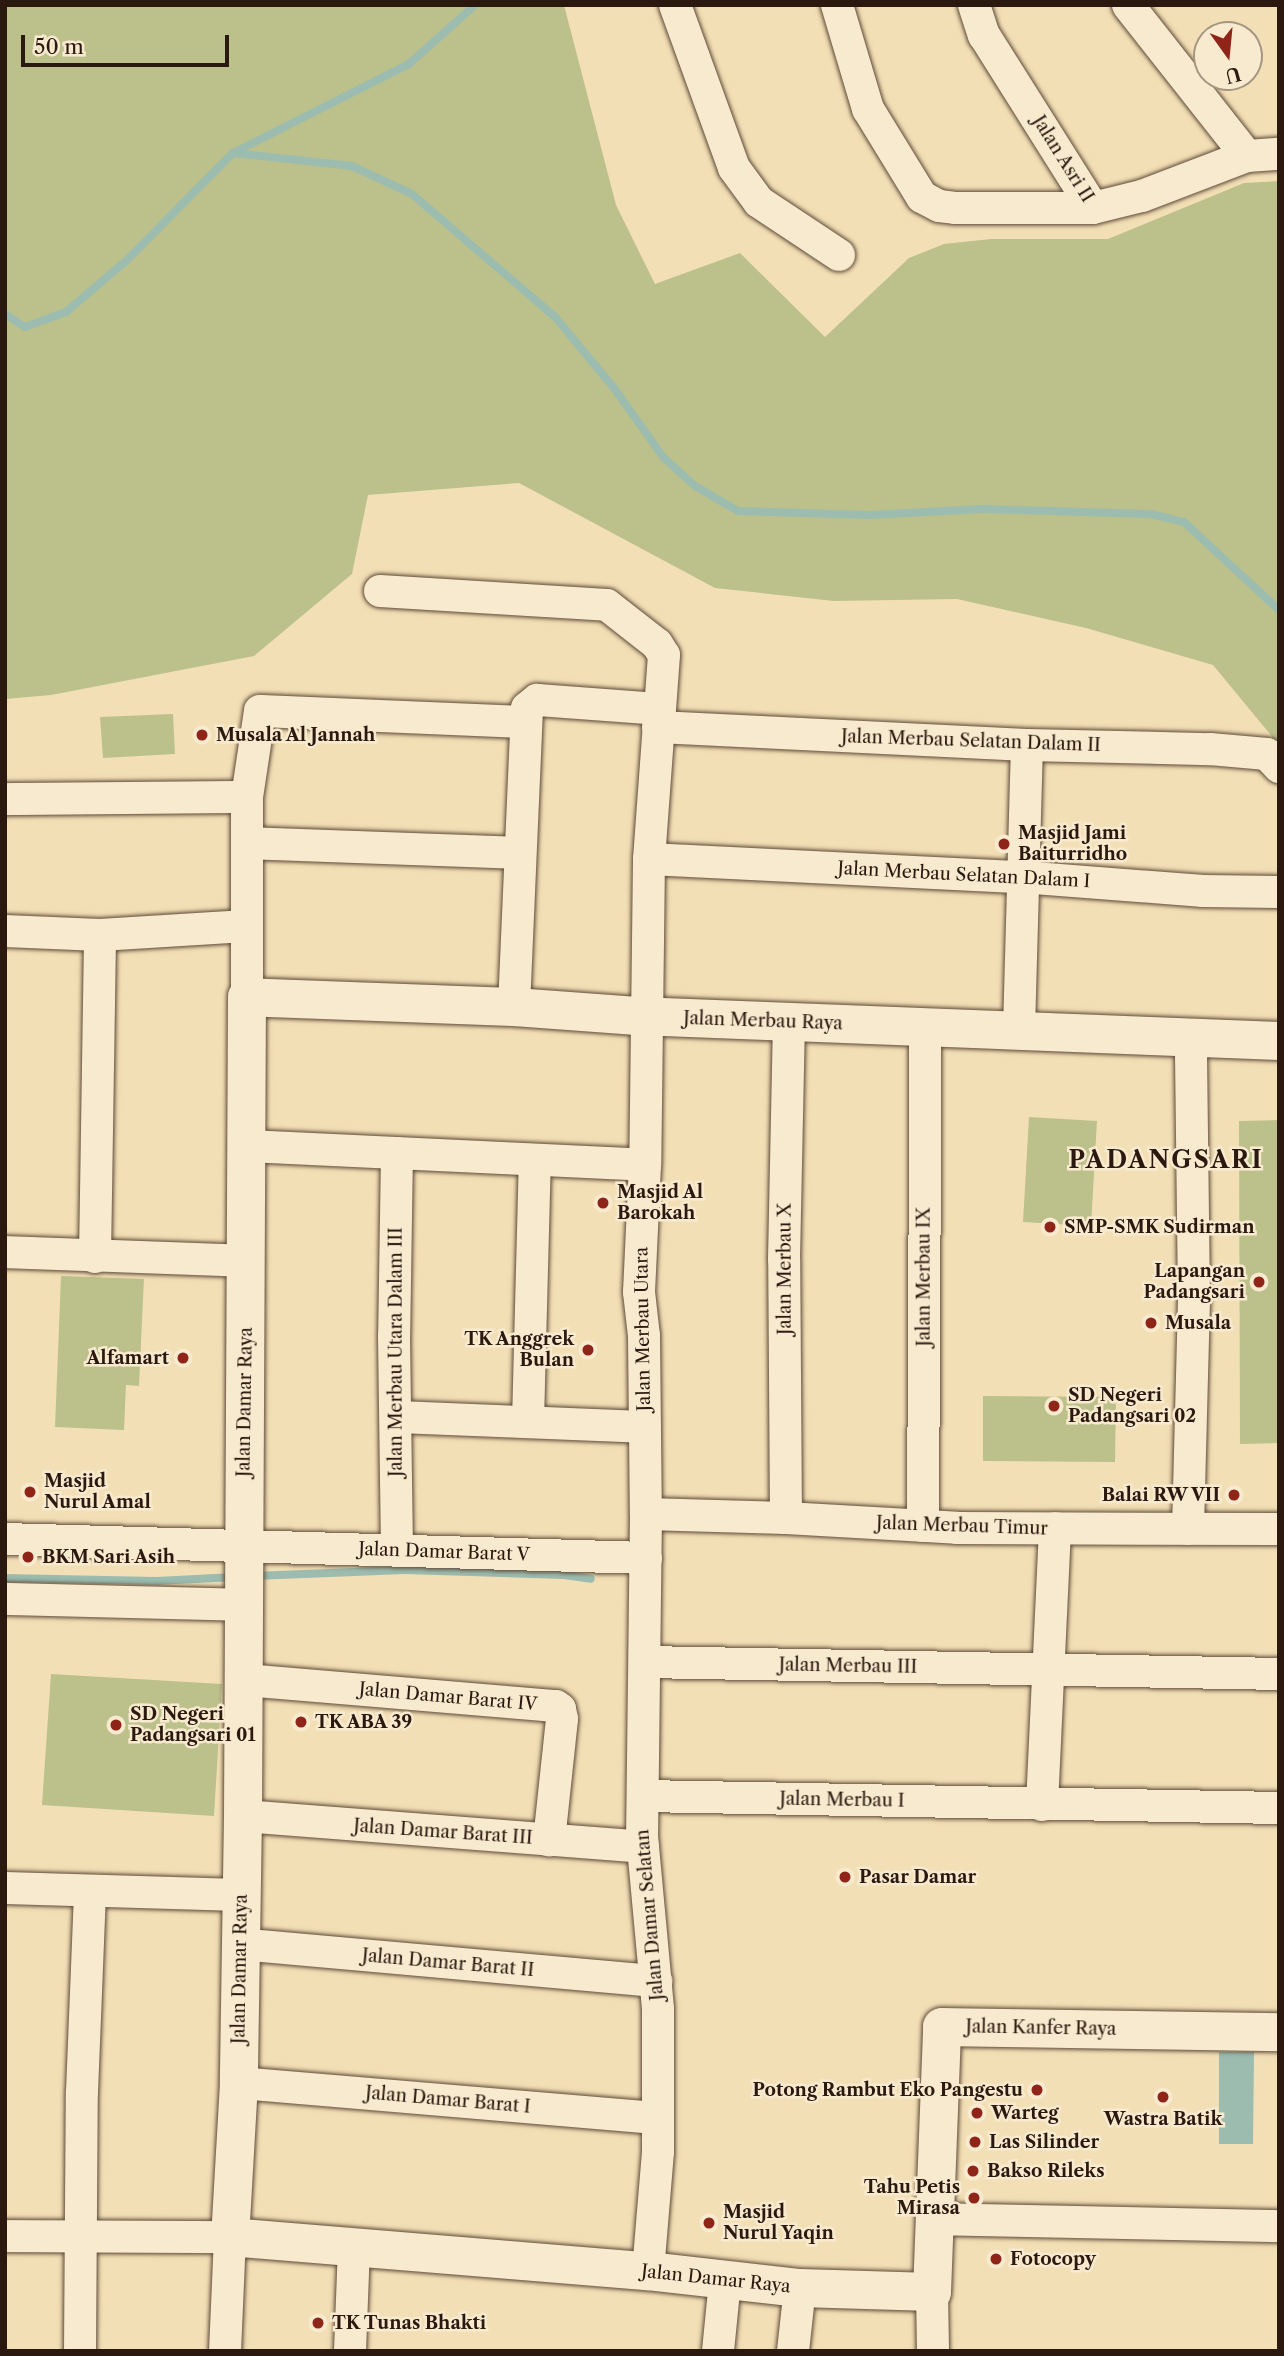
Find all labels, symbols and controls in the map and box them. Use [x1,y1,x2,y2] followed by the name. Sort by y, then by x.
[24,21,233,65] scale bar
[1193,21,1263,91] north arrow
[34,34,84,59] text: 50 m
[1223,62,1243,88] text: U
[1028,111,1098,207] street label: Jalan Asri II
[216,724,376,746] place label: Musala Al Jannah
[841,726,1101,756] street label: Jalan Merbau Selatan Dalam II
[194,727,210,743] marker: Musala Al Jannah
[1018,823,1127,866] place label: Masjid Jami Baiturridho
[996,836,1012,852] marker: Masjid Jami Baiturridho
[837,858,1091,892] street label: Jalan Merbau Selatan Dalam I
[683,1007,843,1035] street label: Jalan Merbau Raya
[1070,1146,1262,1174] district label: PADANGSARI
[617,1182,704,1224] place label: Masjid Al Barokah
[595,1195,611,1211] marker: Masjid Al Barokah
[774,1203,796,1335] street label: Jalan Merbau X
[913,1207,935,1347] street label: Jalan Merbau IX
[1064,1216,1255,1238] place label: SMP-SMK Sudirman
[1042,1219,1058,1235] marker: SMP-SMK Sudirman
[385,1227,407,1477] street label: Jalan Merbau Utara Dalam III
[631,1247,655,1411] street label: Jalan Merbau Utara
[1144,1261,1245,1304] place label: Lapangan Padangsari
[1251,1274,1267,1290] marker: Lapangan Padangsari
[1165,1312,1231,1334] place label: Musala
[1143,1315,1159,1331] marker: Musala
[233,1327,257,1477] street label: Jalan Damar Raya
[463,1329,574,1372] place label: TK Anggrek Bulan
[580,1342,596,1358] marker: TK Anggrek Bulan
[86,1347,169,1369] place label: Alfamart
[175,1350,191,1366] marker: Alfamart
[1068,1385,1196,1428] place label: SD Negeri Padangsari 02
[1046,1398,1062,1414] marker: SD Negeri Padangsari 02
[44,1471,151,1514] place label: Masjid Nurul Amal
[22,1484,38,1500] marker: Masjid Nurul Amal
[1100,1484,1220,1506] place label: Balai RW VII
[1226,1487,1242,1503] marker: Balai RW VII
[876,1512,1048,1540] street label: Jalan Merbau Timur
[357,1538,531,1566] street label: Jalan Damar Barat V
[42,1546,176,1568] place label: BKM Sari Asih
[20,1549,36,1565] marker: BKM Sari Asih
[779,1654,917,1678] street label: Jalan Merbau III
[358,1678,538,1716] street label: Jalan Damar Barat IV
[130,1704,256,1746] place label: SD Negeri Padangsari 01
[315,1711,414,1733] place label: TK ABA 39
[293,1714,309,1730] marker: TK ABA 39
[108,1717,124,1733] marker: SD Negeri Padangsari 01
[779,1788,905,1812] street label: Jalan Merbau I
[353,1815,533,1849] street label: Jalan Damar Barat III
[632,1828,668,2002] street label: Jalan Damar Selatan
[859,1866,977,1888] place label: Pasar Damar
[837,1869,853,1885] marker: Pasar Damar
[228,1894,252,2044] street label: Jalan Damar Raya
[361,1945,535,1981] street label: Jalan Damar Barat II
[965,2016,1117,2040] street label: Jalan Kanfer Raya
[753,2079,1023,2101] place label: Potong Rambut Eko Pangestu
[364,2082,532,2118] street label: Jalan Damar Barat I
[1029,2082,1045,2098] marker: Potong Rambut Eko Pangestu
[1155,2089,1171,2105] marker: Wastra Batik
[991,2102,1059,2124] place label: Warteg
[969,2105,985,2121] marker: Warteg
[1104,2108,1222,2130] place label: Wastra Batik
[989,2131,1099,2153] place label: Las Silinder
[967,2134,983,2150] marker: Las Silinder
[987,2160,1105,2182] place label: Bakso Rileks
[965,2163,981,2179] marker: Bakso Rileks
[864,2177,960,2220] place label: Tahu Petis Mirasa
[966,2190,982,2206] marker: Tahu Petis Mirasa
[723,2202,834,2244] place label: Masjid Nurul Yaqin
[701,2215,717,2231] marker: Masjid Nurul Yaqin
[1010,2248,1096,2270] place label: Fotocopy
[988,2251,1004,2267] marker: Fotocopy
[640,2260,792,2298] street label: Jalan Damar Raya
[332,2312,487,2334] place label: TK Tunas Bhakti
[310,2315,326,2331] marker: TK Tunas Bhakti

